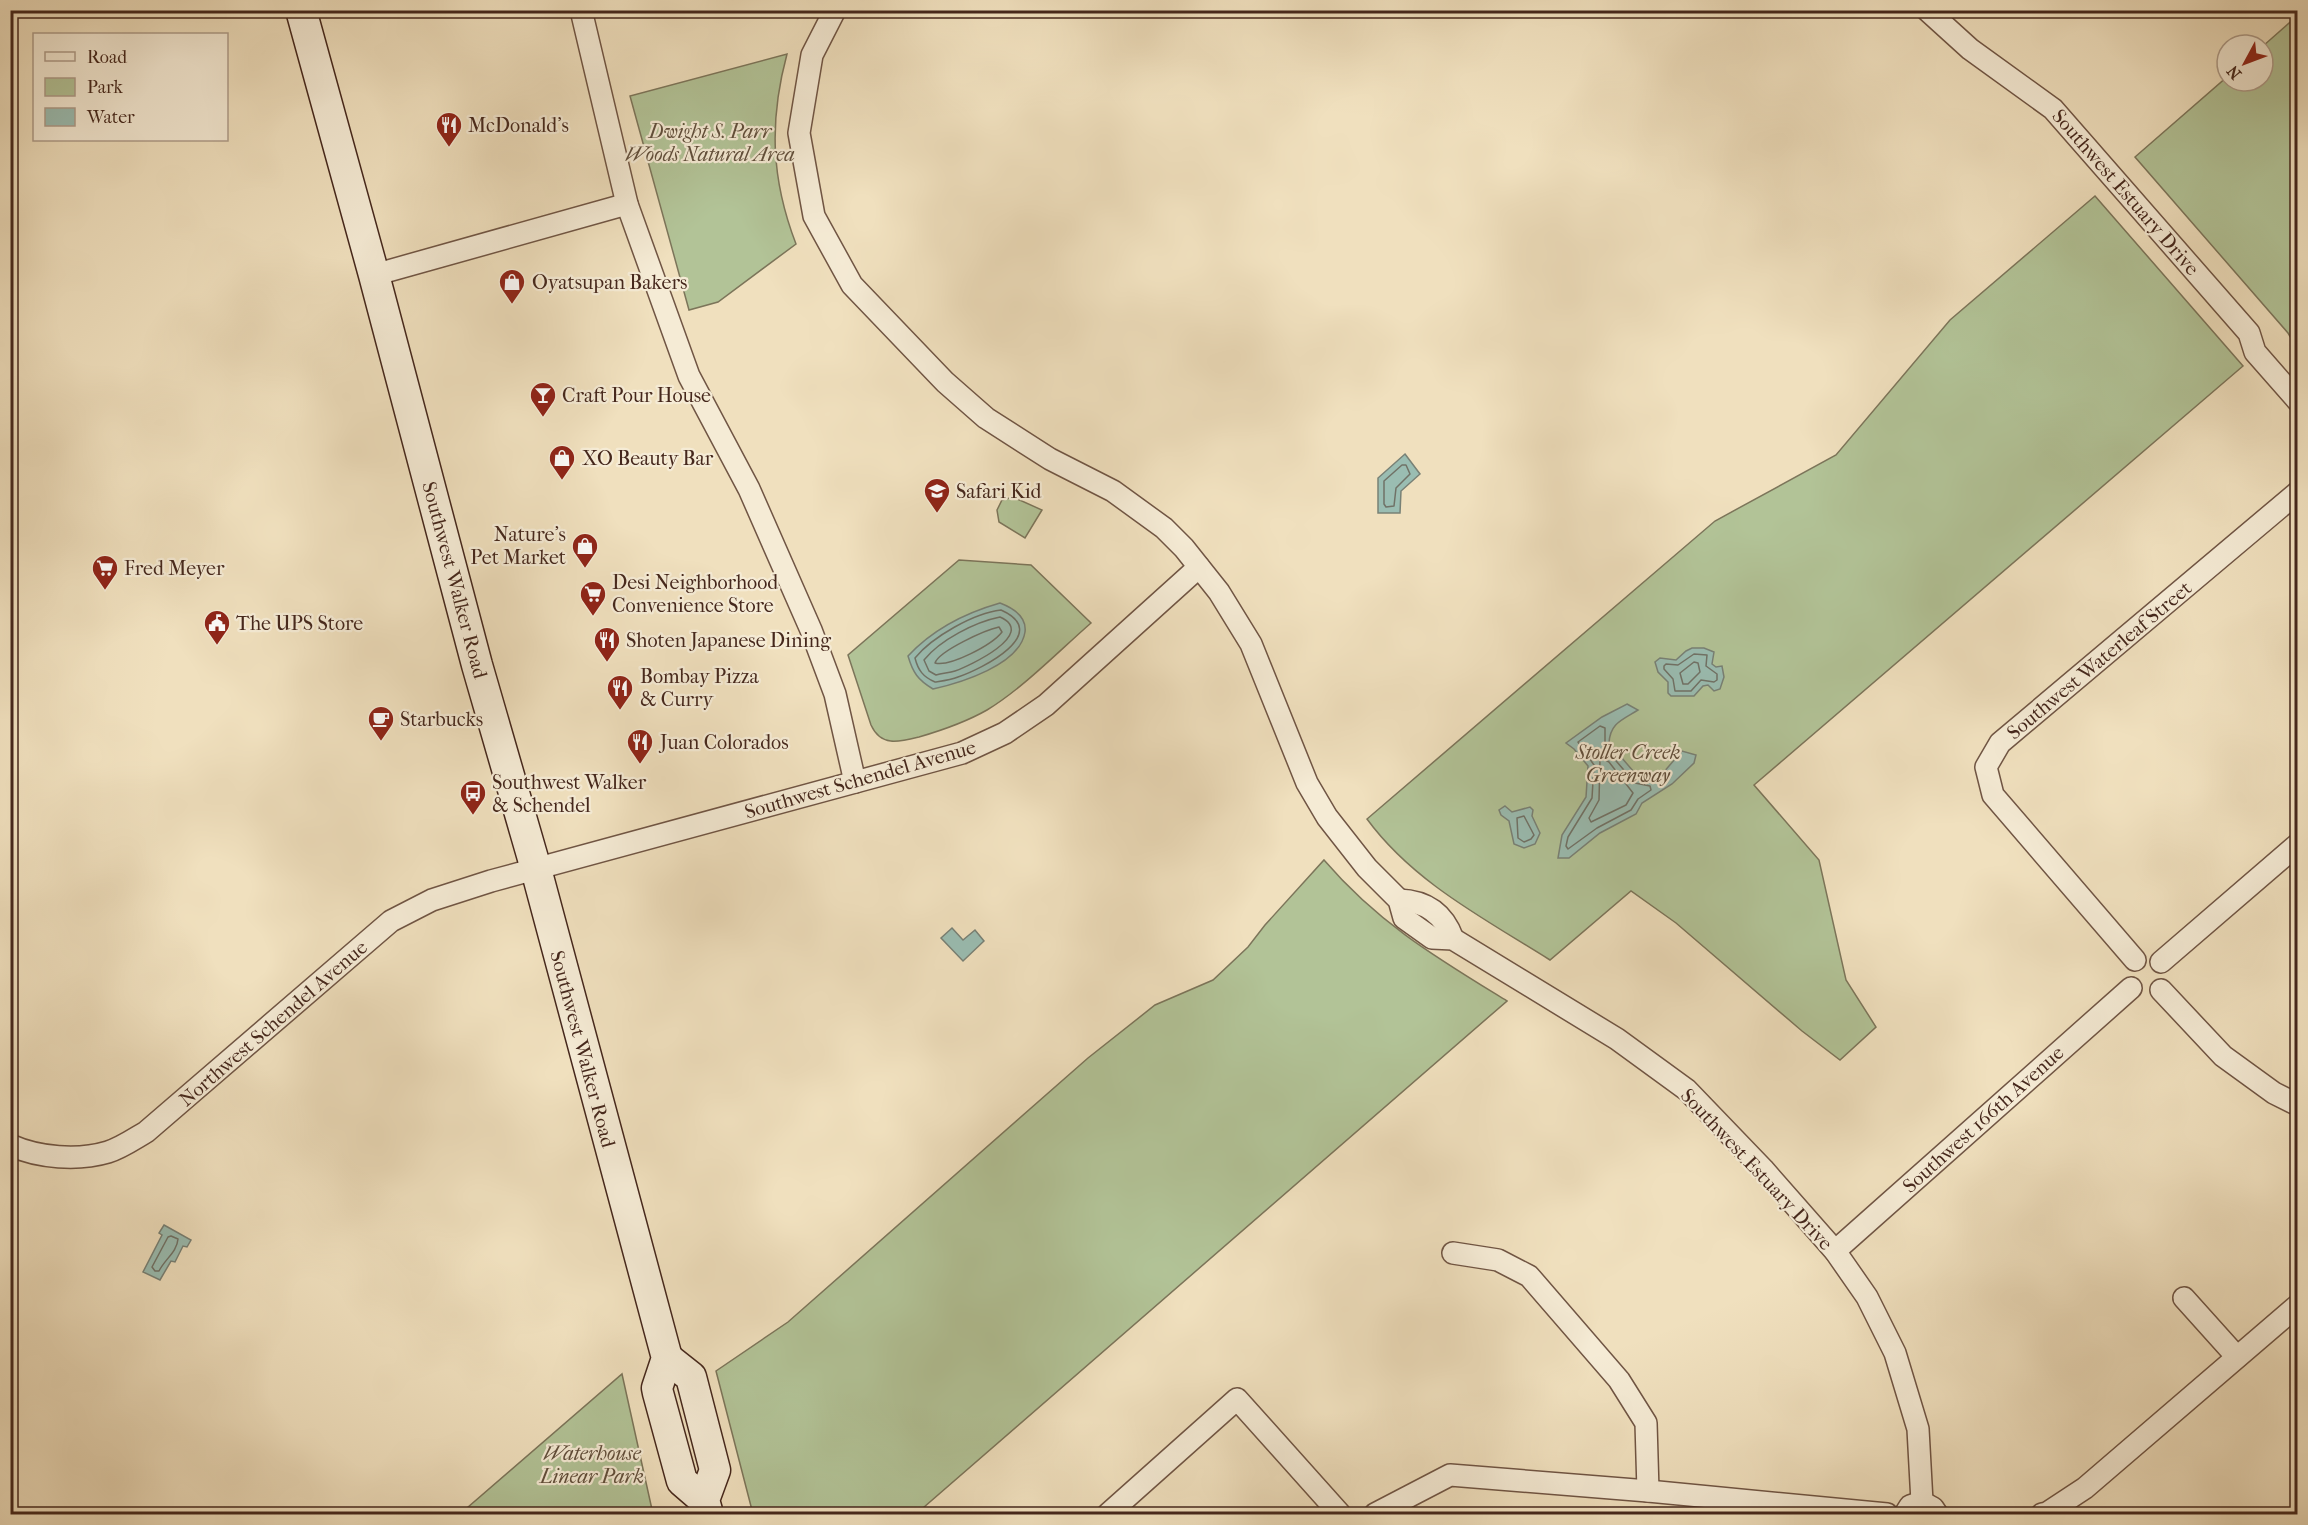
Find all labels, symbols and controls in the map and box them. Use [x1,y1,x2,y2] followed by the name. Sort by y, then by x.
[33,33,228,141] legend
[2215,33,2275,93] north arrow
[87,47,127,68] text: Road
[2222,61,2245,83] text: N
[87,77,124,98] text: Park
[2047,105,2204,280] street label: Southwest Estuary Drive
[86,107,135,128] text: Water
[434,110,464,148] restaurant icon: McDonald's
[468,114,569,137] place label: McDonald's
[625,120,795,166] park label: Dwight S. Parr Woods Natural Area
[497,267,527,305] shop icon: Oyatsupan Bakers
[532,271,687,294] place label: Oyatsupan Bakers
[528,380,558,418] bar icon: Craft Pour House
[562,384,711,407] place label: Craft Pour House
[547,443,577,481] shop icon: XO Beauty Bar
[582,447,714,470] place label: XO Beauty Bar
[922,476,952,514] school or university icon: Safari Kid
[417,479,492,682] street label: Southwest Walker Road
[956,480,1042,503] place label: Safari Kid
[470,523,566,569] place label: Nature's Pet Market
[570,531,600,569] shop icon: Nature's Pet Market
[90,553,120,591] supermarket icon: Fred Meyer
[124,557,225,580] place label: Fred Meyer
[612,571,779,617] place label: Desi Neighborhood Convenience Store
[2002,576,2196,744] street label: Southwest Waterleaf Street
[578,579,608,617] supermarket icon: Desi Neighborhood Convenience Store
[202,608,232,646] public building icon: The UPS Store
[236,612,363,635] place label: The UPS Store
[592,625,622,663] restaurant icon: Shoten Japanese Dining
[626,629,831,652] place label: Shoten Japanese Dining
[640,665,760,711] place label: Bombay Pizza & Curry
[605,673,635,711] restaurant icon: Bombay Pizza & Curry
[366,704,396,742] cafe icon: Starbucks
[400,708,483,731] place label: Starbucks
[625,727,655,765] restaurant icon: Juan Colorados
[658,731,789,754] place label: Juan Colorados
[742,735,978,824] street label: Southwest Schendel Avenue
[1575,741,1680,787] park label: Stoller Creek Greenway
[492,771,647,817] place label: Southwest Walker & Schendel
[458,778,488,816] bus stop icon: Southwest Walker & Schendel
[175,935,372,1111] street label: Northwest Schendel Avenue
[545,948,620,1151] street label: Southwest Walker Road
[1898,1041,2069,1198] street label: Southwest 166th Avenue
[1676,1084,1838,1255] street label: Southwest Estuary Drive
[538,1442,644,1488] park label: Waterhouse Linear Park

